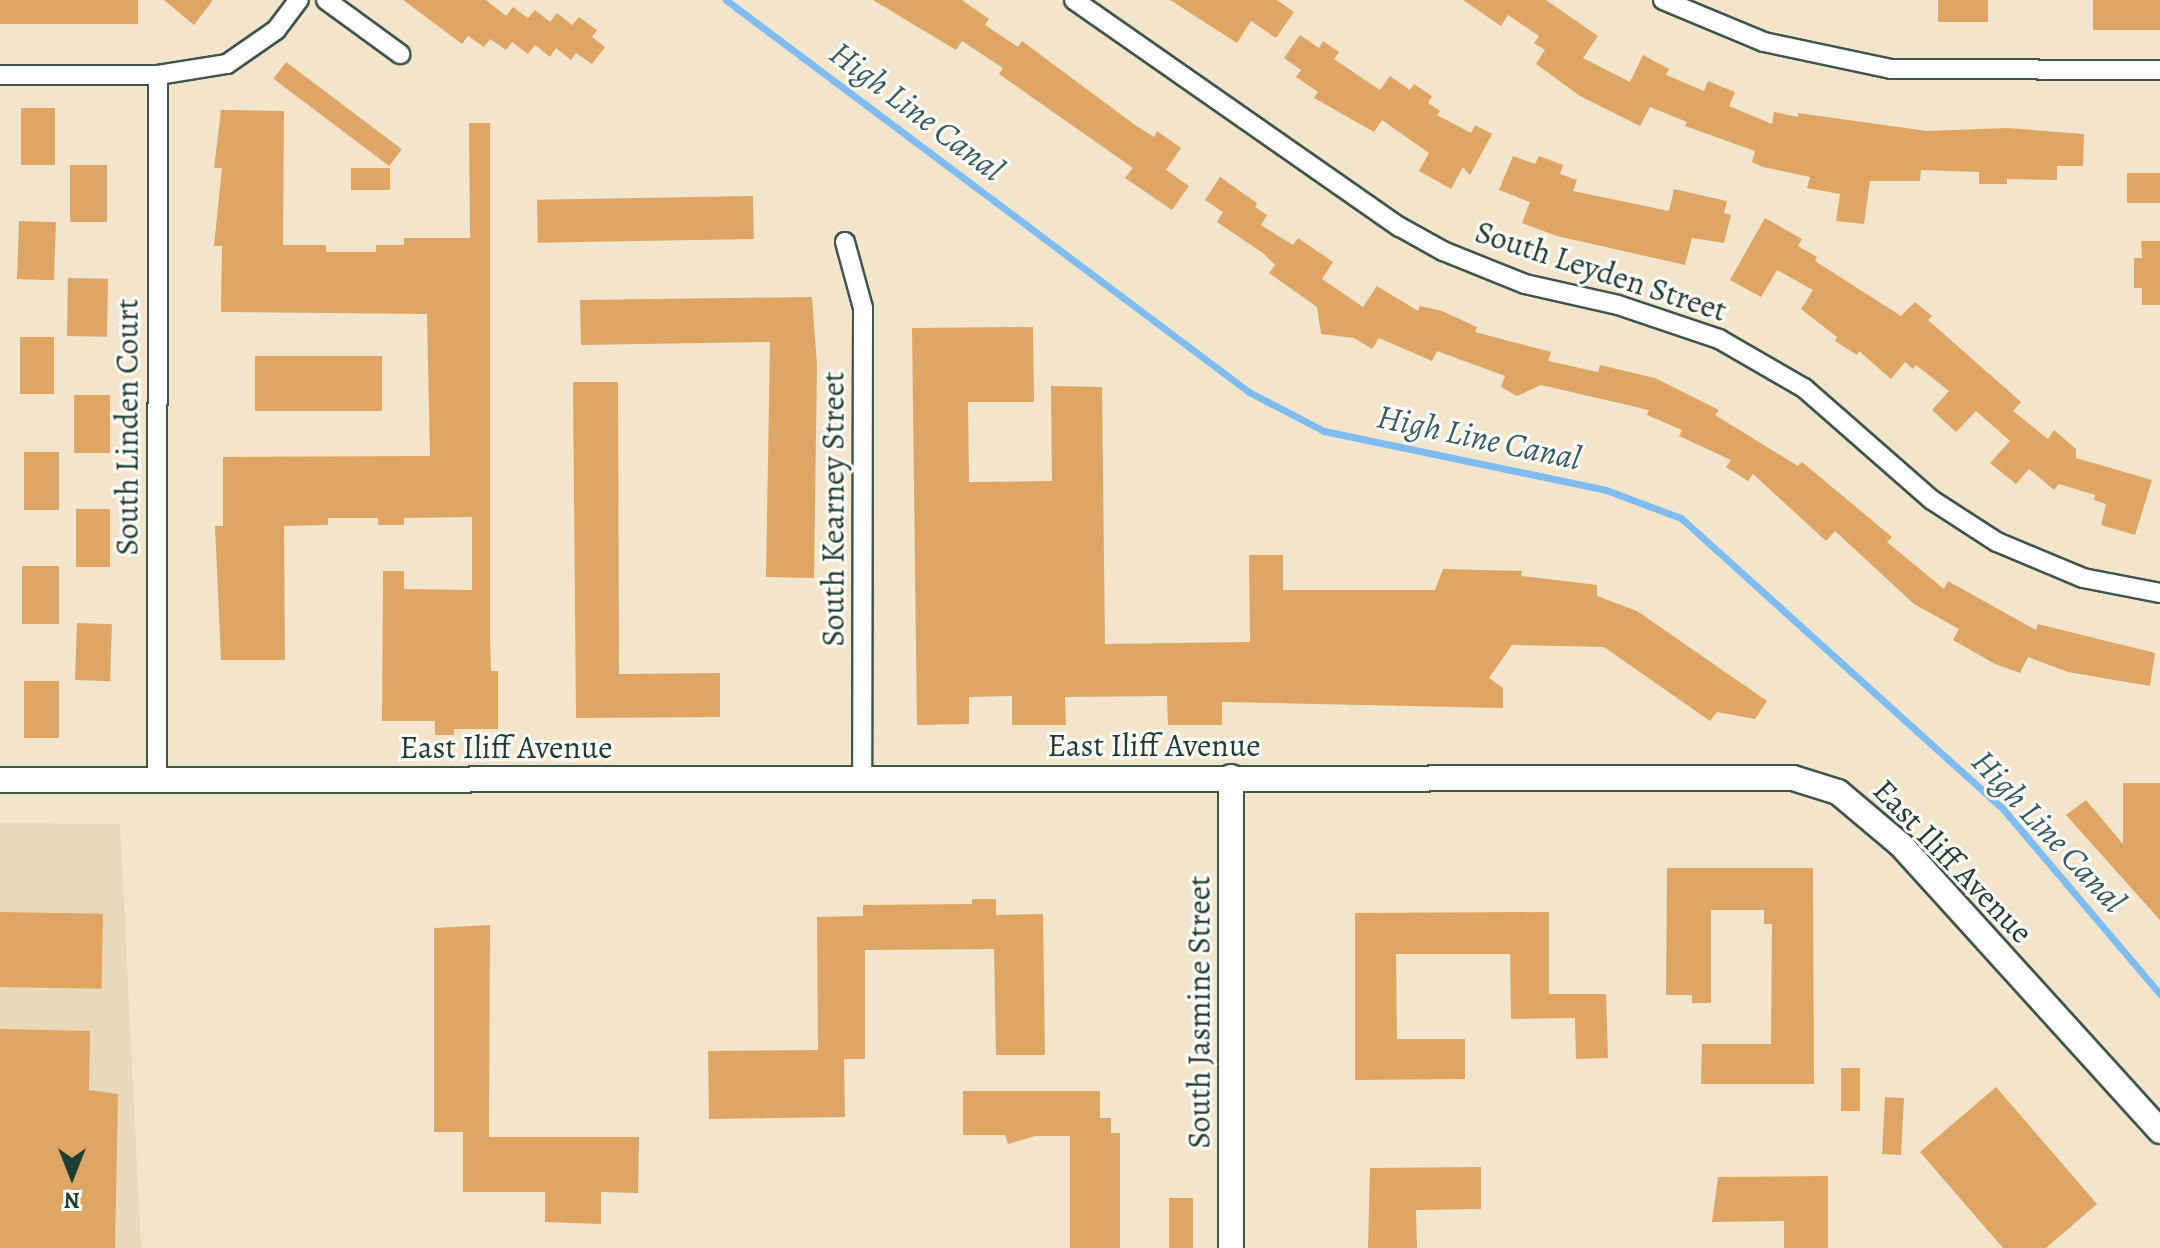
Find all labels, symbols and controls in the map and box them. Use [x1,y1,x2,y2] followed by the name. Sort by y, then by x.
[822,32,1012,190] water label: High Line Canal
[1471,212,1731,330] street label: South Leyden Street
[108,298,146,556] street label: South Linden Court
[814,371,852,647] street label: South Kearney Street
[1373,395,1585,479] water label: High Line Canal
[1047,726,1261,764] street label: East Iliff Avenue
[399,728,613,766] street label: East Iliff Avenue
[1963,741,2135,921] water label: High Line Canal
[1865,771,2041,951] street label: East Iliff Avenue
[1180,875,1218,1149] street label: South Jasmine Street
[32,1136,112,1216] north arrow
[64,1185,80,1215] text: N

